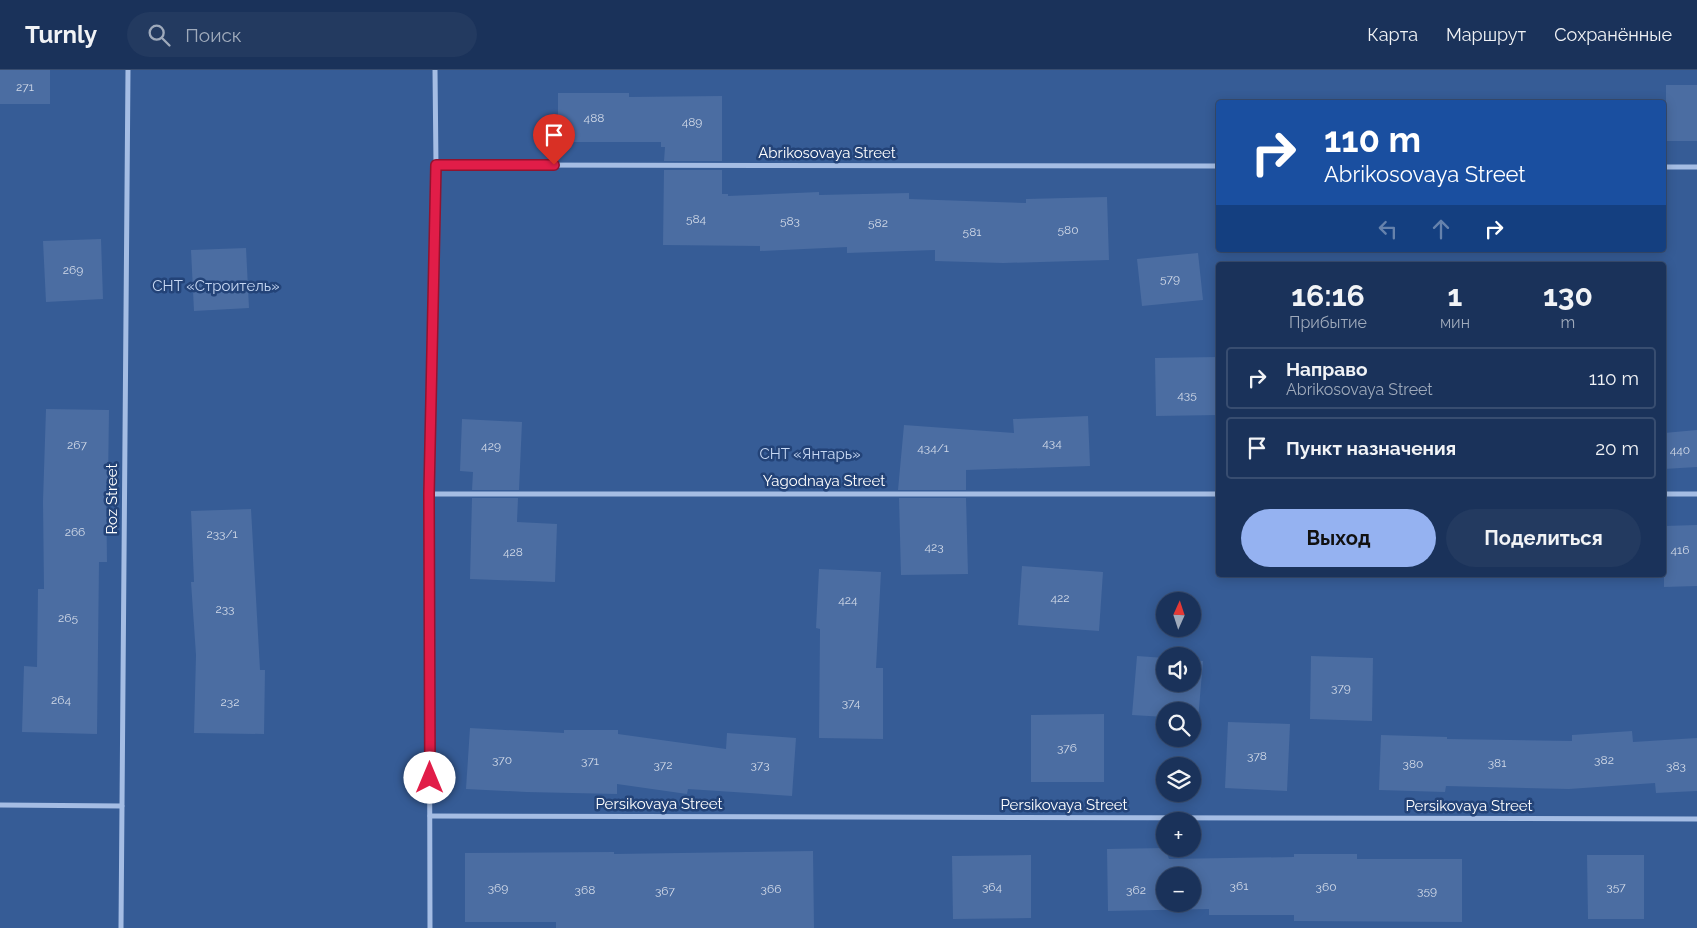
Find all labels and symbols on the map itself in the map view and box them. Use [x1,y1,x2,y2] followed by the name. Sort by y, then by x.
[16,80,34,94] house number: 271
[584,111,604,125] house number: 488
[533,114,575,165] pin
[682,115,702,129] house number: 489
[758,144,896,162] street label: Abrikosovaya Street
[686,212,707,226] house number: 584
[780,214,800,228] house number: 583
[868,216,888,230] house number: 582
[1057,223,1079,237] house number: 580
[963,225,981,239] house number: 581
[63,263,83,277] house number: 269
[1160,272,1180,286] house number: 579
[152,277,280,295] park label: СНТ «Строитель»
[1177,388,1197,402] house number: 435
[1042,436,1062,450] house number: 434
[67,438,88,452] house number: 267
[481,439,501,453] house number: 429
[917,441,949,455] house number: 434/1
[1670,443,1690,457] house number: 440
[759,445,861,463] park label: СНТ «Янтарь»
[103,463,121,535] street label: Roz Street
[763,472,885,490] street label: Yagodnaya Street
[65,525,85,539] house number: 266
[206,527,238,541] house number: 233/1
[924,540,944,554] house number: 423
[1671,543,1689,557] house number: 416
[503,545,523,559] house number: 428
[1050,591,1070,605] house number: 422
[1156,592,1201,638] north arrow
[838,593,858,607] house number: 424
[215,602,235,616] house number: 233
[58,611,78,625] house number: 265
[1331,681,1351,695] house number: 379
[51,693,71,707] house number: 264
[221,695,239,709] house number: 232
[842,696,861,710] house number: 374
[1057,741,1077,755] house number: 376
[1247,749,1267,763] house number: 378
[403,751,455,803] position arrow
[492,753,512,767] house number: 370
[1594,753,1614,767] house number: 382
[581,754,599,768] house number: 371
[1488,756,1506,770] house number: 381
[1403,757,1423,771] house number: 380
[653,758,673,772] house number: 372
[750,758,770,772] house number: 373
[1666,759,1686,773] house number: 383
[595,795,723,813] street label: Persikovaya Street
[1000,796,1128,814] street label: Persikovaya Street
[1405,797,1533,815] street label: Persikovaya Street
[1230,879,1248,893] house number: 361
[982,880,1003,894] house number: 364
[1316,880,1337,894] house number: 360
[1606,880,1626,894] house number: 357
[488,881,508,895] house number: 369
[761,882,781,896] house number: 366
[575,883,595,897] house number: 368
[1126,883,1146,897] house number: 362
[655,884,676,898] house number: 367
[1417,884,1437,898] house number: 359

